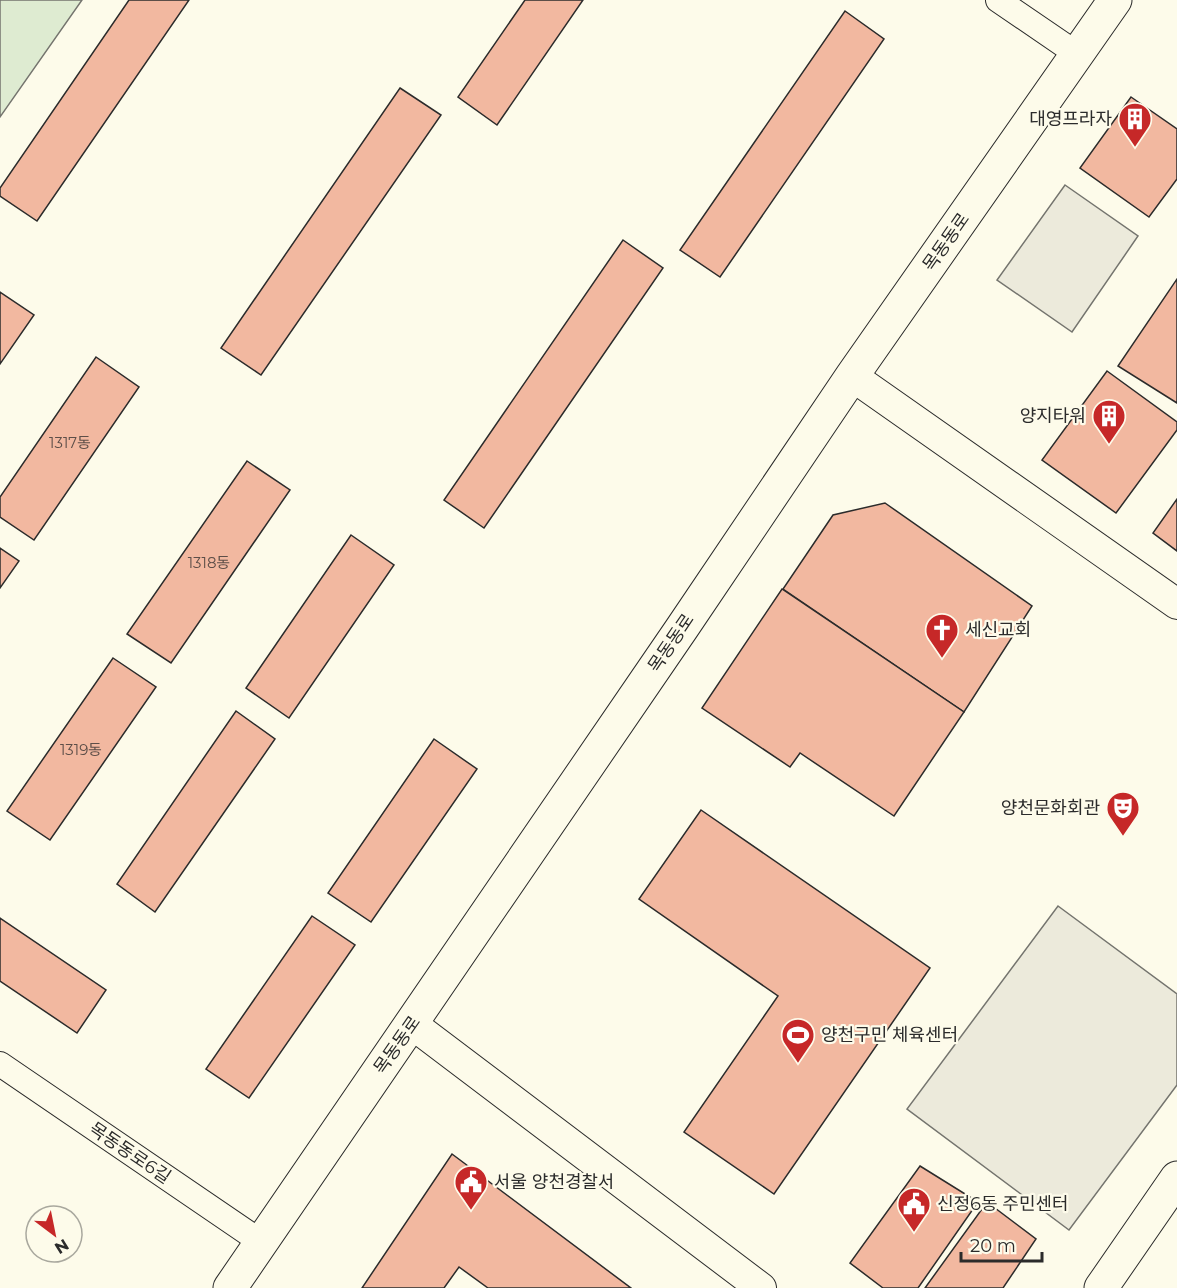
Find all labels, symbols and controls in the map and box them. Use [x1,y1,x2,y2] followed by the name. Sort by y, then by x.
[1117,101,1153,148] building icon: 대영프라자
[1029,108,1112,130] place label: 대영프라자
[918,209,974,275] street label: 목동동로
[1091,398,1127,445] building icon: 양지타워
[1020,405,1086,427] place label: 양지타워
[49,433,91,452] house number: 1317동
[188,553,230,572] house number: 1318동
[643,609,699,677] street label: 목동동로
[924,612,960,659] church icon: 세신교회
[965,619,1031,641] place label: 세신교회
[60,740,102,759] house number: 1319동
[1105,790,1141,837] theatre icon: 양천문화회관
[1001,797,1100,819] place label: 양천문화회관
[369,1012,425,1078] street label: 목동동로
[780,1017,816,1064] sports icon: 양천구민 체육센터
[821,1024,958,1046] place label: 양천구민 체육센터
[85,1118,175,1188] street label: 목동동로6길
[453,1164,489,1211] public building icon: 서울 양천경찰서
[494,1171,615,1193] place label: 서울 양천경찰서
[896,1186,932,1233] public building icon: 신정6동 주민센터
[937,1193,1069,1215] place label: 신정6동 주민센터
[24,1204,84,1264] north arrow
[961,1225,1042,1263] scale bar
[51,1235,72,1258] text: N
[970,1235,1016,1257] text: 20 m

